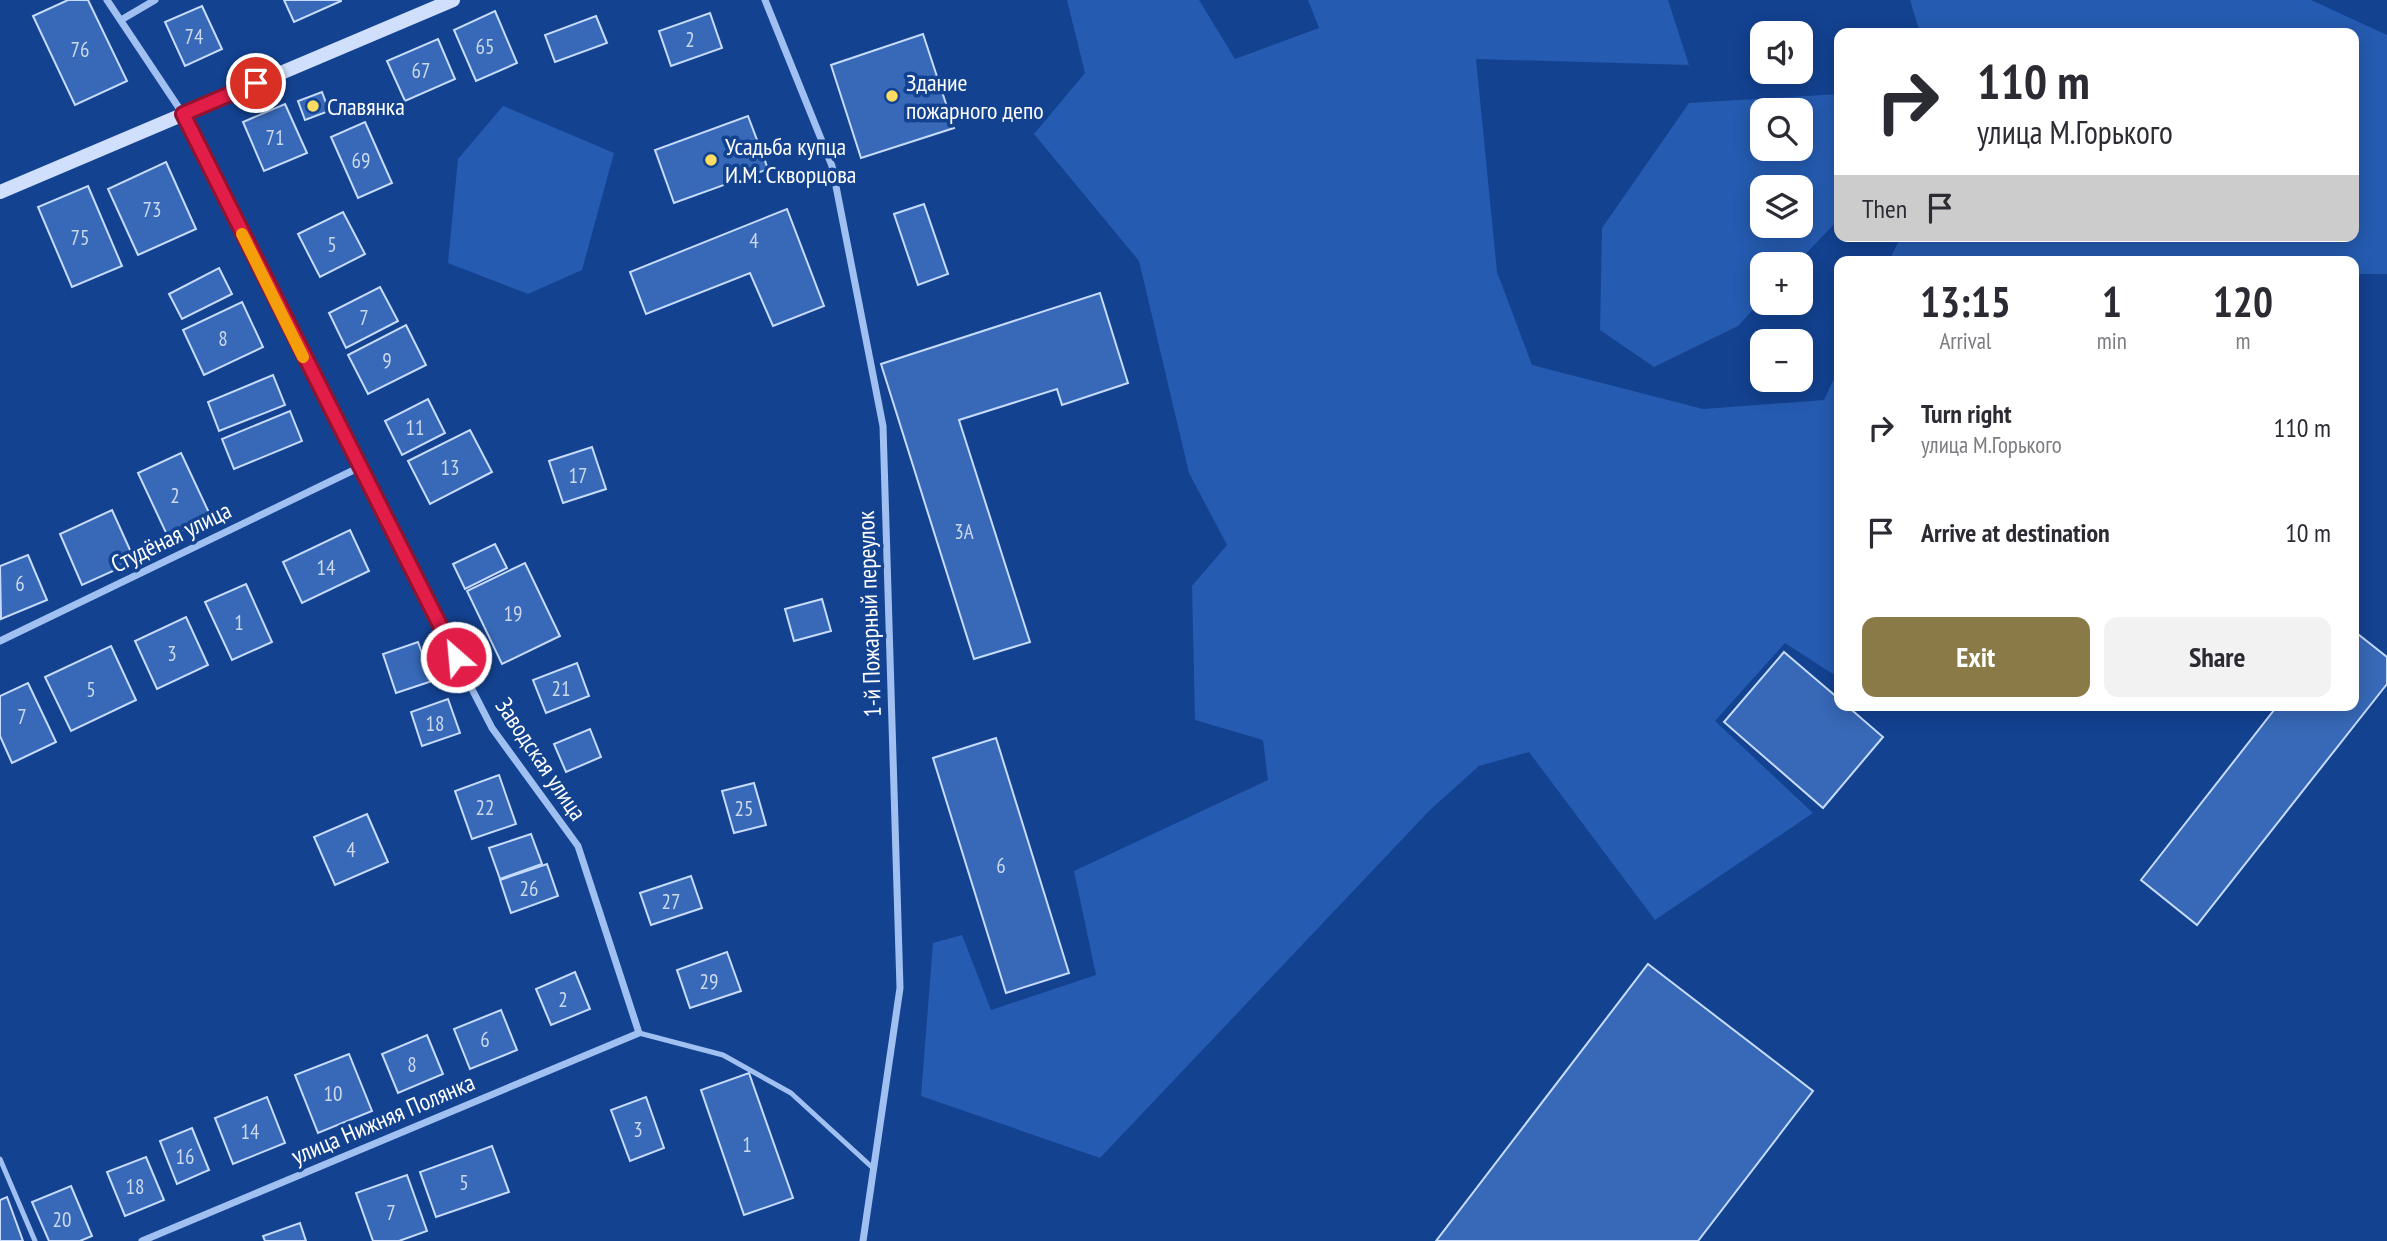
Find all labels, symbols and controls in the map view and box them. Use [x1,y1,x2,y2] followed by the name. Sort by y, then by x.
[1750,21,1813,392] map controls
[1750,21,1813,84] button: sound
[185,23,204,50] house number: 74
[685,26,695,53] house number: 2
[476,33,494,60] house number: 65
[71,36,89,63] house number: 76
[1977,49,2090,113] text: 110 m
[226,53,286,113] pin
[1862,56,1953,147] icon: right
[412,57,430,84] house number: 67
[237,64,275,102] icon: arrive
[906,67,1044,126] place label: Здание пожарного депо
[884,88,900,104] marker: Здание пожарного депо
[327,91,405,122] place label: Славянка
[305,98,321,114] marker: Славянка
[1750,98,1813,161] button: search
[1977,111,2173,153] text: улица М.Горького
[266,124,284,151] house number: 71
[725,131,856,190] place label: Усадьба купца И.М. Скворцова
[352,147,370,174] house number: 69
[703,152,719,168] marker: Усадьба купца И.М. Скворцова
[1750,175,1813,238] button: layers
[1921,189,1959,227] icon: arrive
[1862,192,1907,225] text: Then
[143,196,161,223] house number: 73
[71,224,89,251] house number: 75
[749,227,759,254] house number: 4
[327,231,337,258] house number: 5
[1750,252,1813,315] button: +
[1920,274,2011,329] text: 13:15
[2102,274,2122,329] text: 1
[2213,274,2273,329] text: 120
[359,304,369,331] house number: 7
[218,325,228,352] house number: 8
[1939,326,1991,355] text: Arrival
[2097,326,2127,355] text: min
[2235,326,2250,355] text: m
[1750,329,1813,392] button: −
[382,347,392,374] house number: 9
[1921,397,2012,430] text: Turn right
[1862,409,1900,447] icon: right
[2273,411,2331,444] text: 110 m
[406,414,424,441] house number: 11
[1921,430,2062,459] text: улица М.Горького
[441,454,459,481] house number: 13
[569,462,587,489] house number: 17
[170,482,180,509] house number: 2
[106,495,236,579] street label: Студёная улица
[850,510,888,718] street label: 1-й Пожарный переулок
[1862,514,1900,552] icon: arrive
[1921,516,2110,549] text: Arrive at destination
[2285,516,2331,549] text: 10 m
[954,518,974,545] house number: 3А
[317,554,336,581] house number: 14
[15,570,25,597] house number: 6
[504,600,522,627] house number: 19
[234,609,244,636] house number: 1
[1862,617,2090,697] button: Exit
[2104,617,2331,697] button: Share
[419,620,493,694] position arrow
[167,640,177,667] house number: 3
[552,675,570,702] house number: 21
[86,676,96,703] house number: 5
[489,692,593,826] street label: Заводская улица
[17,703,27,730] house number: 7
[426,710,444,737] house number: 18
[476,794,494,821] house number: 22
[735,795,753,822] house number: 25
[346,836,356,863] house number: 4
[996,852,1006,879] house number: 6
[520,875,538,902] house number: 26
[662,888,680,915] house number: 27
[700,968,718,995] house number: 29
[558,986,568,1013] house number: 2
[480,1026,490,1053] house number: 6
[407,1051,417,1078] house number: 8
[287,1066,479,1172] street label: улица Нижняя Полянка
[324,1080,342,1107] house number: 10
[633,1116,643,1143] house number: 3
[241,1118,260,1145] house number: 14
[742,1131,752,1158] house number: 1
[176,1143,194,1170] house number: 16
[459,1169,469,1196] house number: 5
[126,1173,144,1200] house number: 18
[386,1199,396,1226] house number: 7
[53,1206,71,1233] house number: 20

